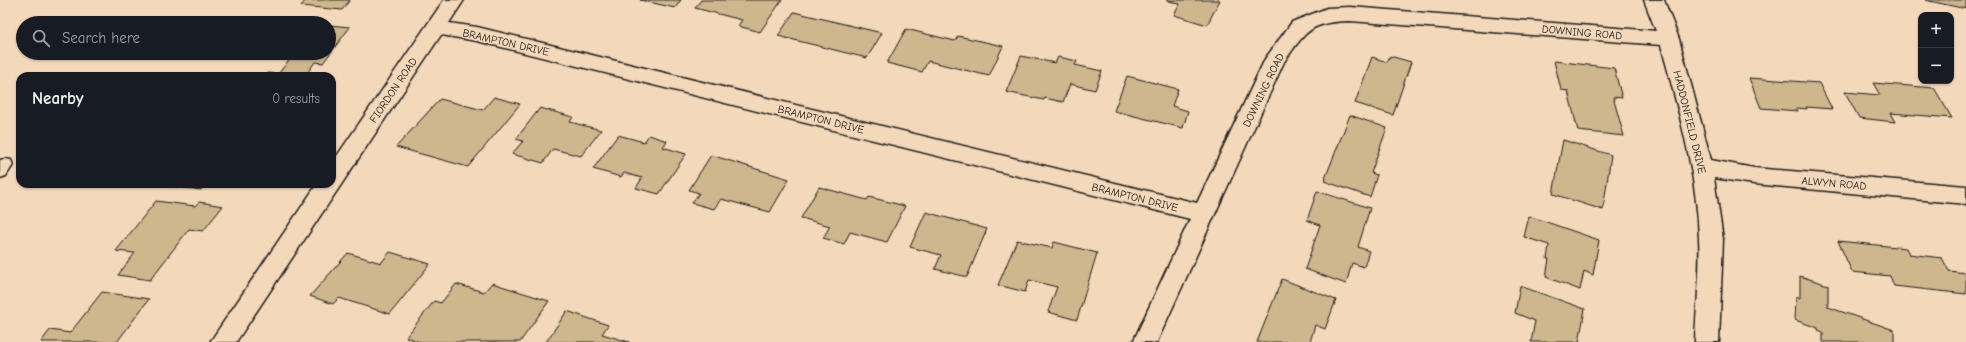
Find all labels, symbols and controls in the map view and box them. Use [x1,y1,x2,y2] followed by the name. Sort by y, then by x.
[1918,12,1954,84] map controls
[1918,12,1954,48] button: +
[16,16,336,60] search box
[1541,23,1623,42] street label: DOWNING ROAD
[461,26,551,59] street label: BRAMPTON DRIVE
[30,27,52,49] icon: search
[62,29,140,47] text: Search here
[1918,48,1954,84] button: −
[1240,51,1287,129] street label: DOWNING ROAD
[367,55,420,125] street label: FIORDON ROAD
[1670,69,1709,176] street label: HADDONFIELD DRIVE
[32,89,83,108] text: Nearby
[272,91,320,106] text: 0 results
[776,102,866,137] street label: BRAMPTON DRIVE
[1801,174,1867,193] street label: ALWYN ROAD
[1090,180,1180,215] street label: BRAMPTON DRIVE

